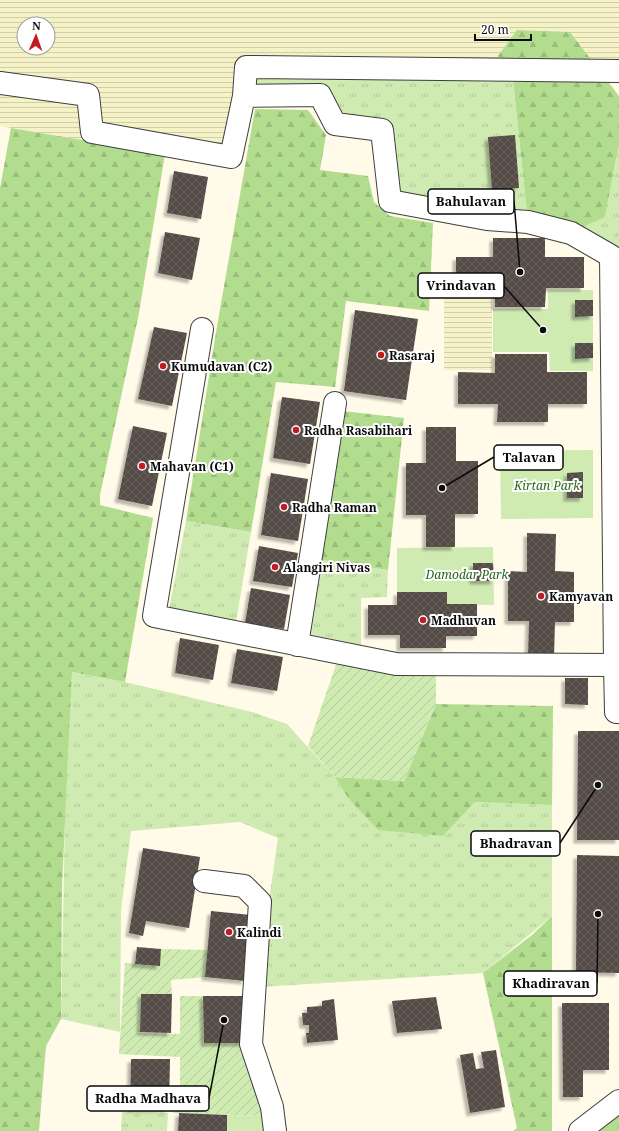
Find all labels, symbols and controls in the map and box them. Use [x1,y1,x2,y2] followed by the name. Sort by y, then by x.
[16,16,56,56] north arrow
[475,16,531,42] scale bar
[32,18,41,33] text: N
[481,21,509,38] text: 20 m
[428,189,514,214] callout: Bahulavan
[436,192,507,210] text: Bahulavan
[418,273,504,298] callout: Vrindavan
[426,276,496,294] text: Vrindavan
[389,347,435,364] place label: Rasaraj
[376,350,386,360] marker: Rasaraj
[171,358,273,375] place label: Kumudavan (C2)
[158,361,168,371] marker: Kumudavan (C2)
[304,422,413,439] place label: Radha Rasabihari
[291,425,301,435] marker: Radha Rasabihari
[494,445,563,470] callout: Talavan
[503,448,556,466] text: Talavan
[150,458,234,475] place label: Mahavan (C1)
[137,461,147,471] marker: Mahavan (C1)
[513,477,581,494] park label: Kirtan Park
[292,499,377,516] place label: Radha Raman
[279,502,289,512] marker: Radha Raman
[283,559,370,576] place label: Alangiri Nivas
[270,562,280,572] marker: Alangiri Nivas
[425,566,510,583] park label: Damodar Park
[549,588,613,605] place label: Kamyavan
[536,591,546,601] marker: Kamyavan
[431,612,496,629] place label: Madhuvan
[418,615,428,625] marker: Madhuvan
[471,831,560,856] callout: Bhadravan
[480,834,552,852] text: Bhadravan
[237,924,282,941] place label: Kalindi
[224,927,234,937] marker: Kalindi
[504,971,597,996] callout: Khadiravan
[512,974,590,992] text: Khadiravan
[87,1086,209,1111] callout: Radha Madhava
[95,1089,201,1107] text: Radha Madhava

